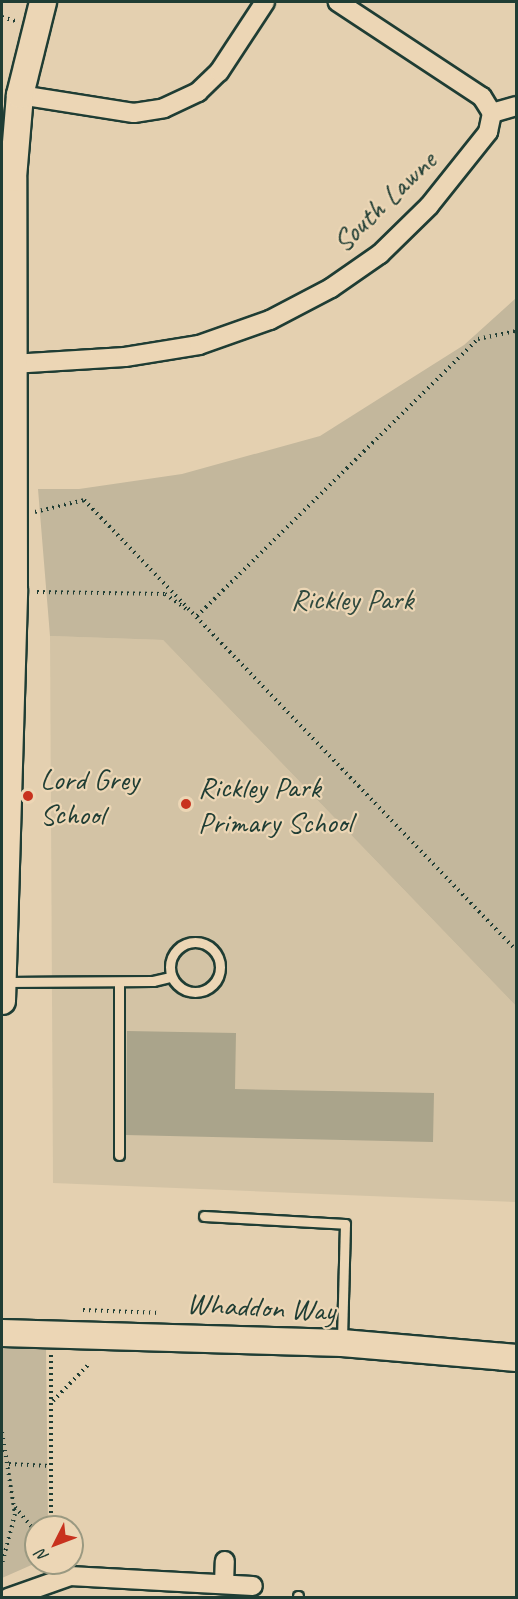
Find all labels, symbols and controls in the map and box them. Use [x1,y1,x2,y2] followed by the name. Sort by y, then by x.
[324,143,444,259] street label: South Lawne
[290,581,414,617] park label: Rickley Park
[40,761,139,832] place label: Lord Grey School
[198,769,352,840] place label: Rickley Park Primary School
[21,789,35,803] marker: Lord Grey School
[179,797,193,811] marker: Rickley Park Primary School
[186,1285,336,1329] street label: Whaddon Way
[24,1515,84,1575] north arrow
[31,1545,53,1566] text: N

